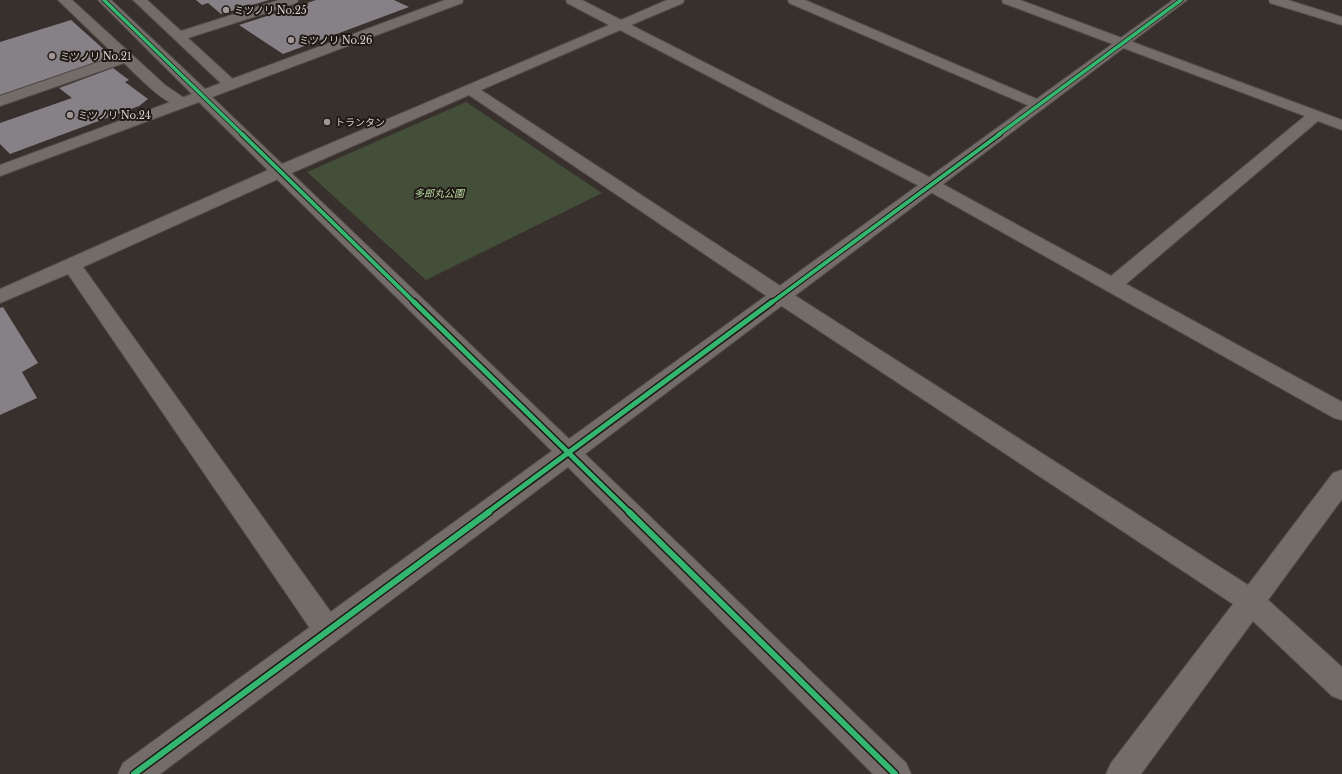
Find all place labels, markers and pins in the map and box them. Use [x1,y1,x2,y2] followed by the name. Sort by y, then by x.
[234,4,307,17] place label: ミツノリ No.25
[221,5,231,15] marker: ミツノリ No.25
[299,34,372,47] place label: ミツノリ No.26
[286,35,296,45] marker: ミツノリ No.26
[60,50,131,63] place label: ミツノリ No.21
[47,51,57,61] marker: ミツノリ No.21
[78,109,151,122] place label: ミツノリ No.24
[65,110,75,120] marker: ミツノリ No.24
[335,116,385,129] place label: トランタン
[322,117,332,127] marker: トランタン

